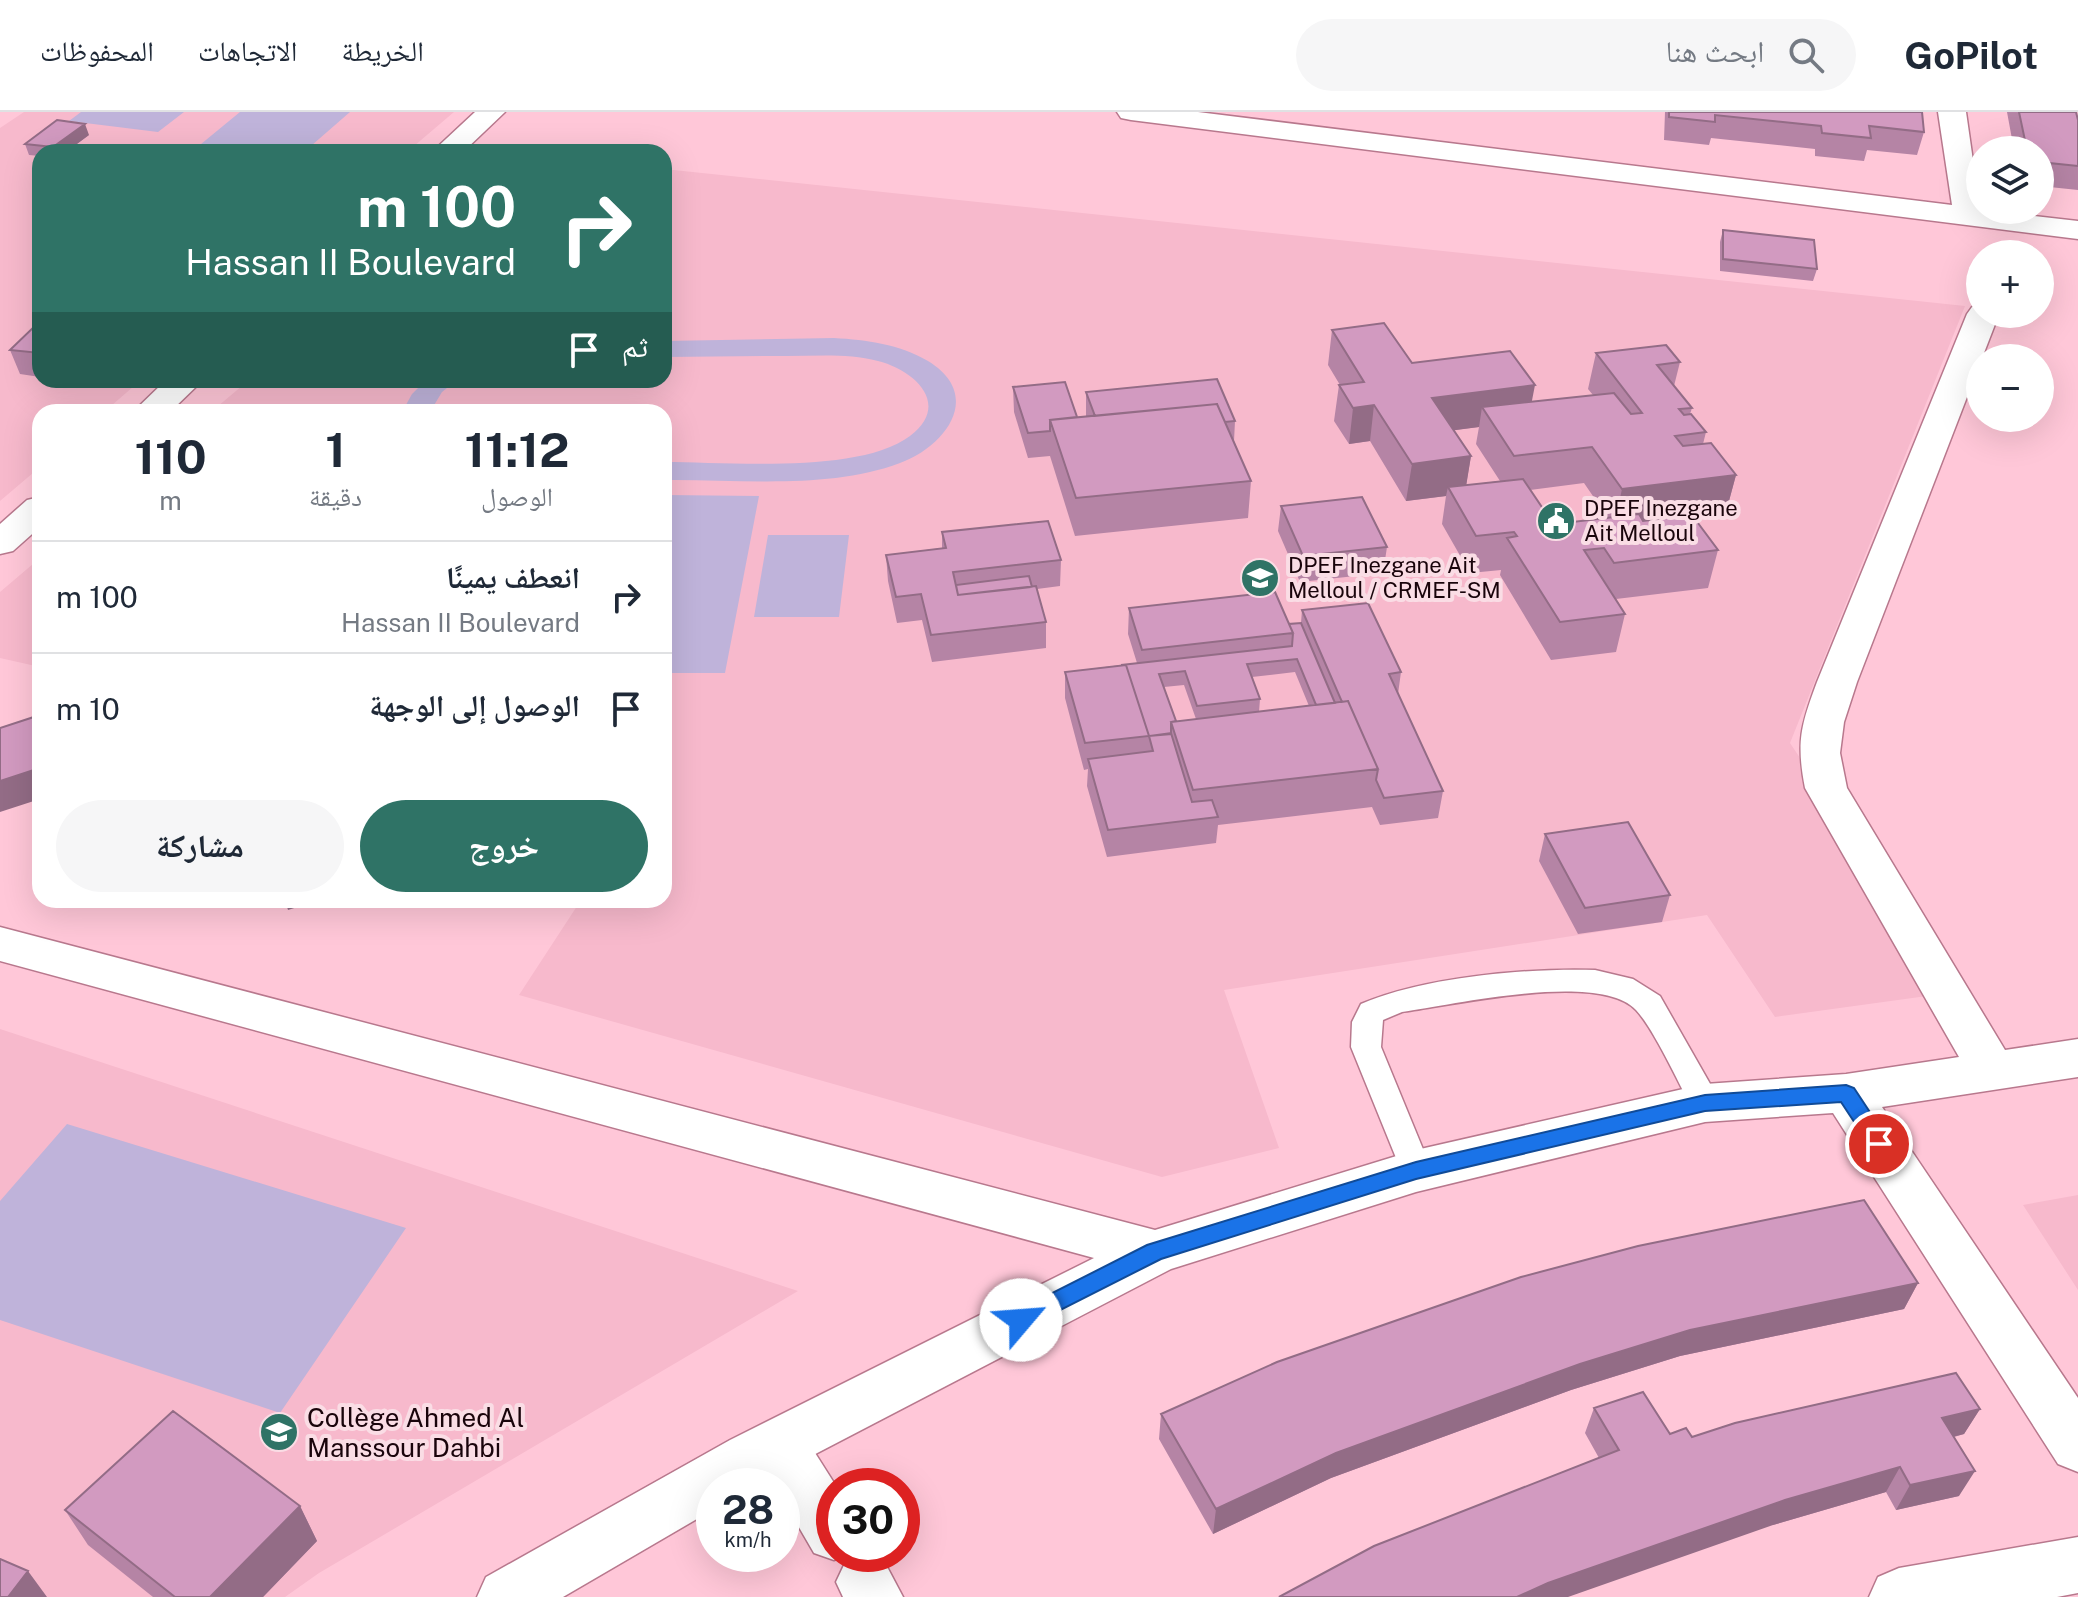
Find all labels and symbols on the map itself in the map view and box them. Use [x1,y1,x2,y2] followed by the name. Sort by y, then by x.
[1584,495,1738,546] place label: DPEF Inezgane Ait Melloul
[1535,500,1577,542] public building icon: DPEF Inezgane Ait Melloul
[1288,552,1501,603] place label: DPEF Inezgane Ait Melloul / CRMEF-SM
[1239,557,1281,599] school or university icon: DPEF Inezgane Ait Melloul / CRMEF-SM
[1845,1110,1913,1178] pin
[979,1278,1063,1362] position arrow
[307,1402,524,1463] place label: Collège Ahmed Al Manssour Dahbi
[258,1411,300,1453] school or university icon: Collège Ahmed Al Manssour Dahbi
[816,1468,920,1572] speed limit sign: 30

